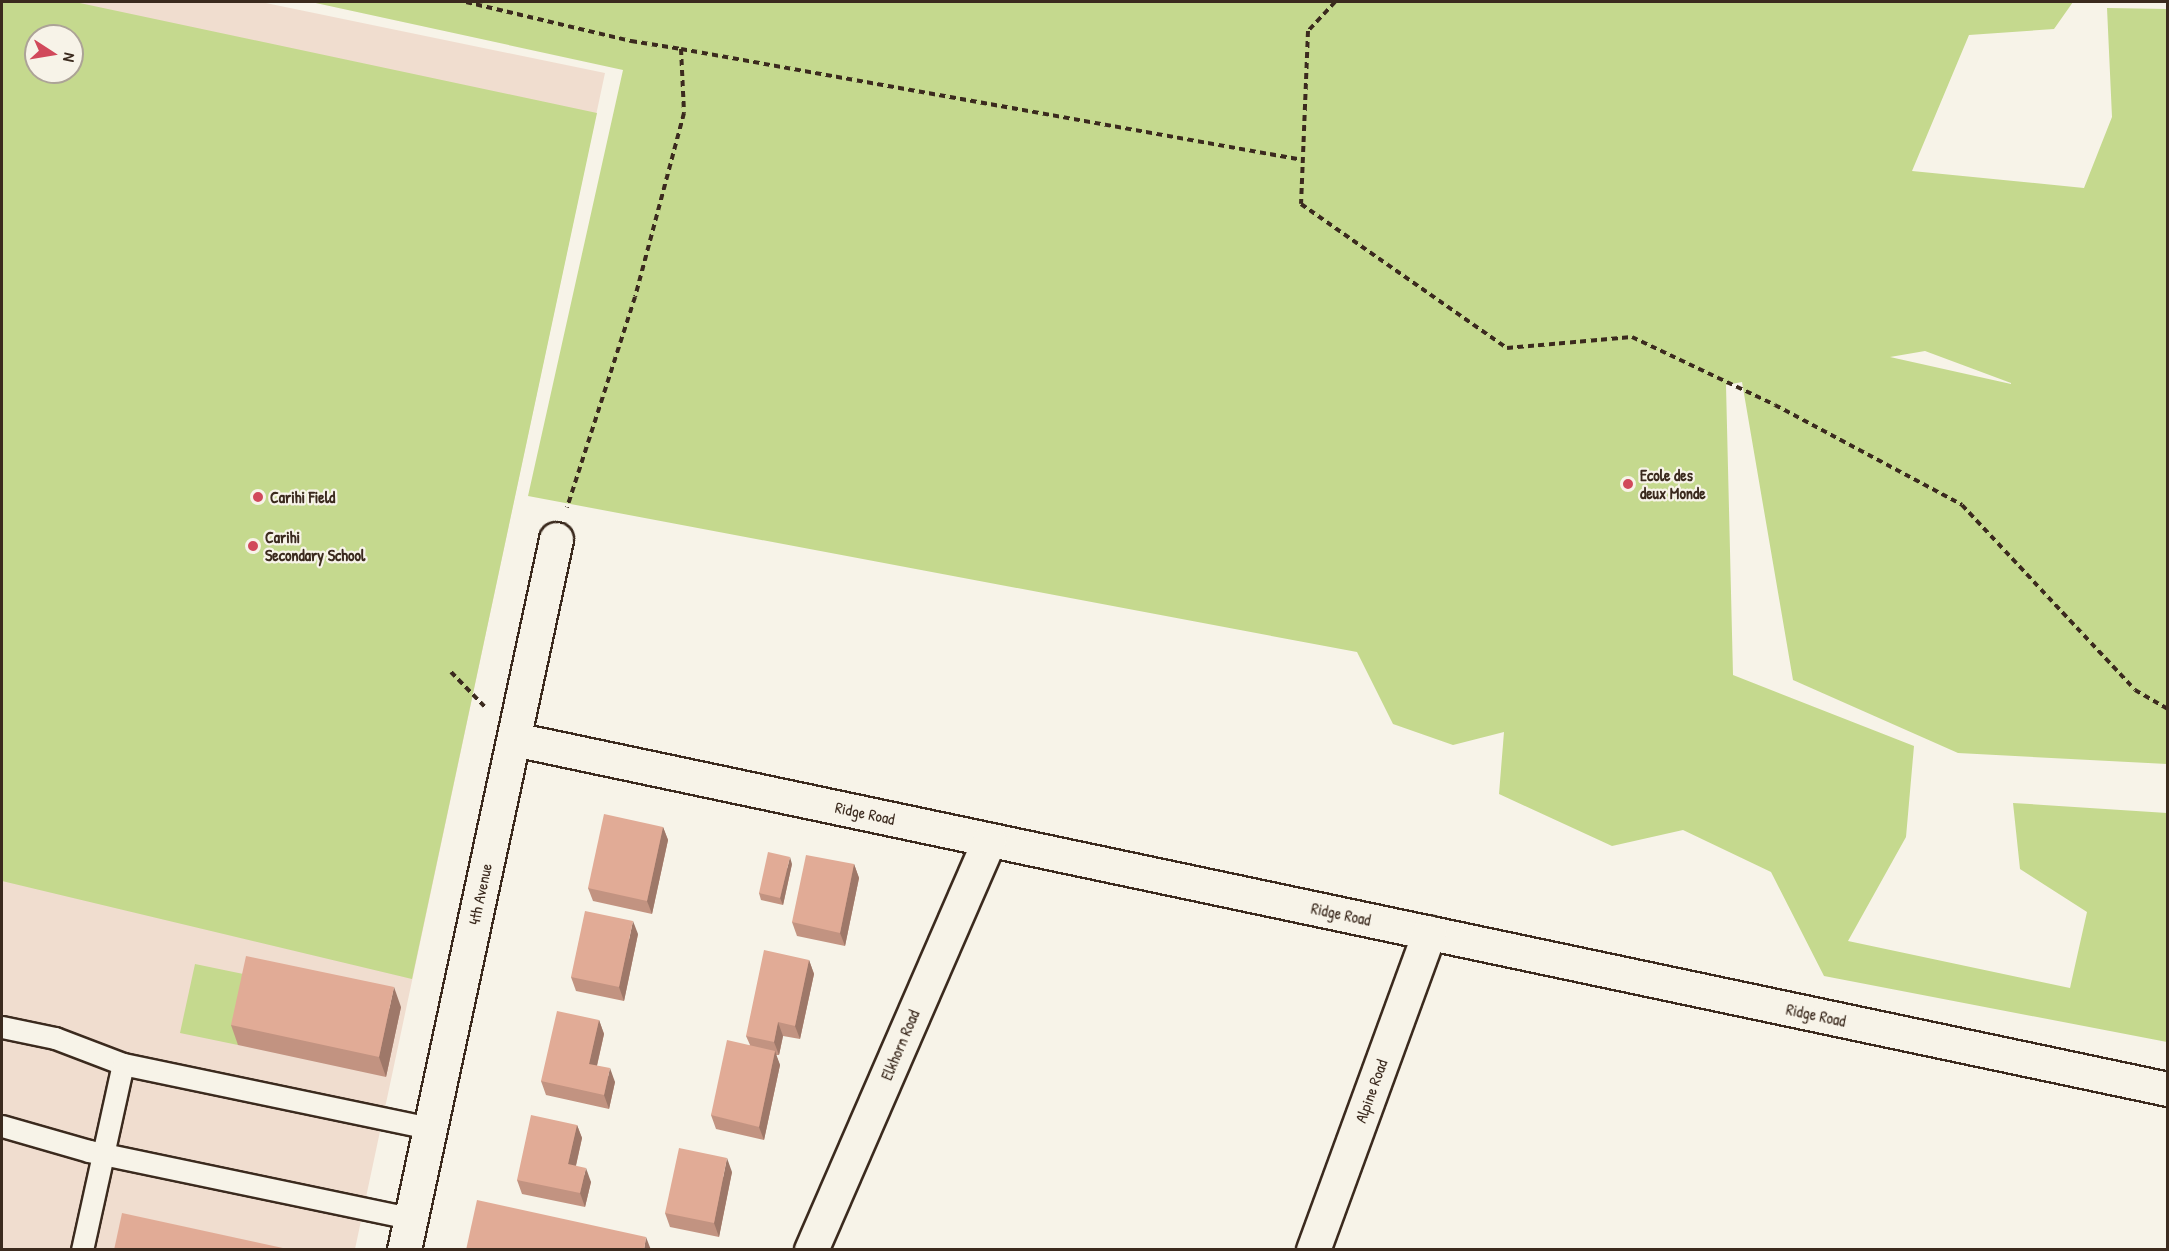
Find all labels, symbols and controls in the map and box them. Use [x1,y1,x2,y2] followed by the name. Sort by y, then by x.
[24,24,84,84] north arrow
[58,51,81,64] text: N
[1640,465,1706,503] place label: Ecole des deux Monde
[1621,477,1635,491] marker: Ecole des deux Monde
[270,487,335,507] place label: Carihi Field
[251,490,265,504] marker: Carihi Field
[265,527,365,565] place label: Carihi Secondary School
[246,539,260,553] marker: Carihi Secondary School
[833,797,897,829] street label: Ridge Road
[464,861,496,927] street label: 4th Avenue
[1309,898,1373,930] street label: Ridge Road
[1784,999,1848,1031] street label: Ridge Road
[877,1007,923,1083] street label: Elkhorn Road
[1351,1057,1391,1125] street label: Alpine Road

